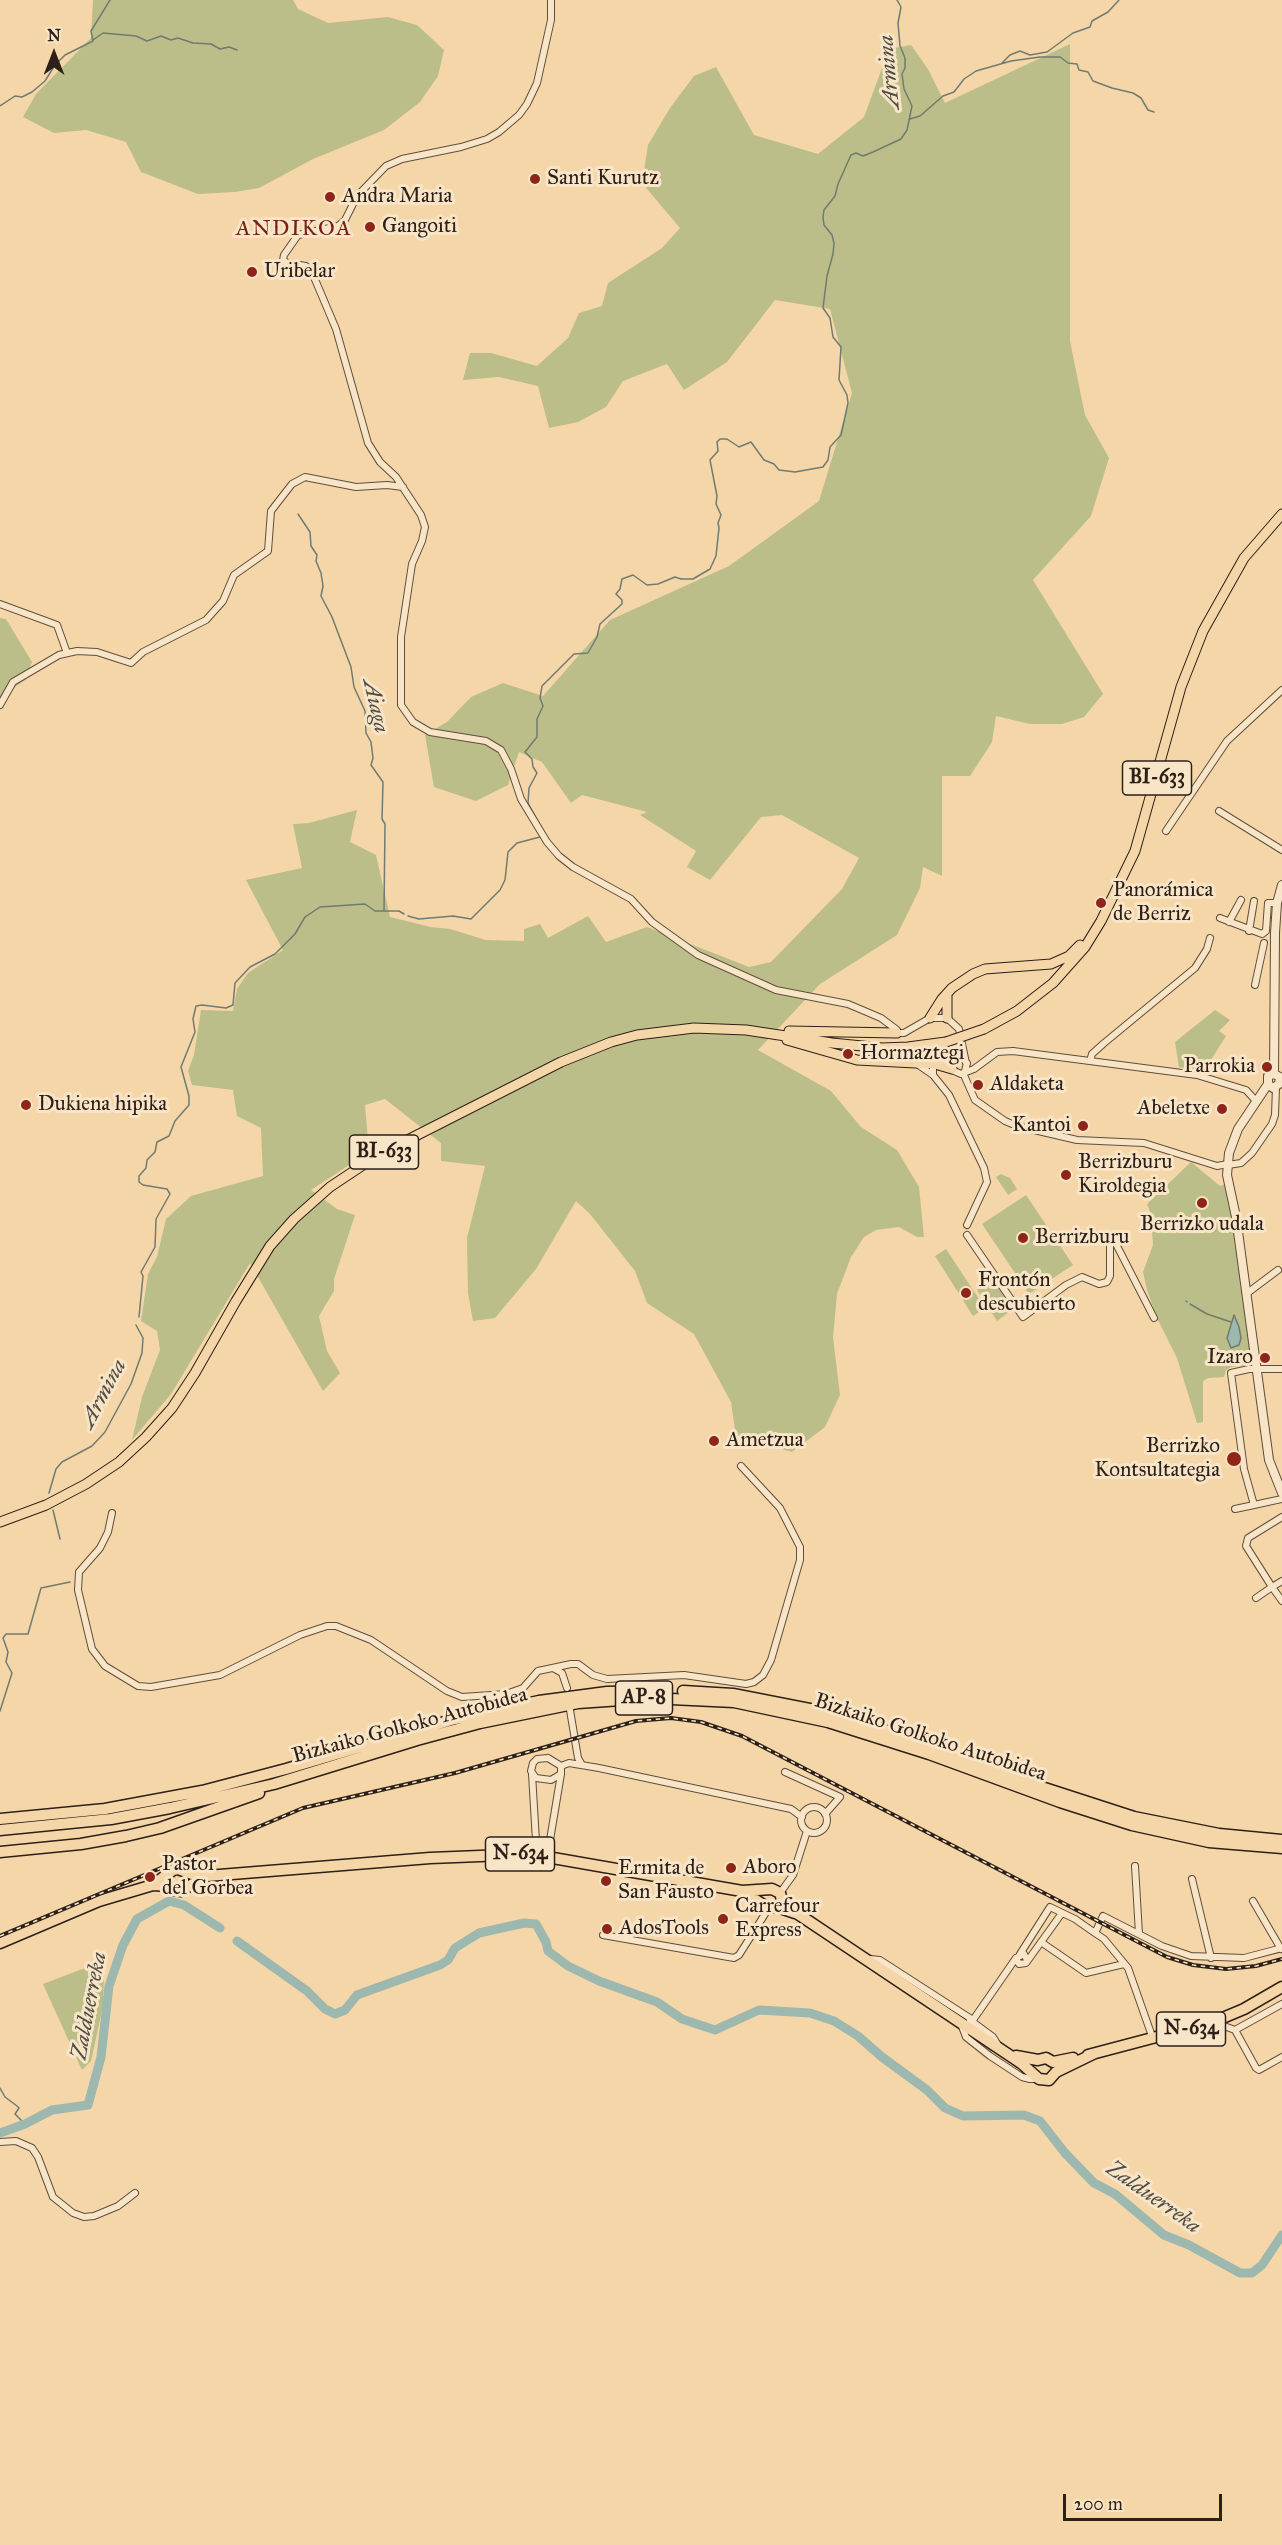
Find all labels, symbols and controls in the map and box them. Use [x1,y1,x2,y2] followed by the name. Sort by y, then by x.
[24,24,84,84] north arrow
[47,26,61,45] text: N
[874,34,906,110] water label: Armina
[547,166,659,192] place label: Santi Kurutz
[528,172,542,186] marker: Santi Kurutz
[342,184,452,210] place label: Andra Maria
[323,190,337,204] marker: Andra Maria
[382,214,457,240] place label: Gangoiti
[236,217,352,243] district label: ANDIKOA
[363,220,377,234] marker: Gangoiti
[264,259,335,285] place label: Uribelar
[245,265,259,279] marker: Uribelar
[356,677,394,735] water label: Aiaga
[1122,761,1192,795] road number: BI-633
[1113,878,1213,928] place label: Panorámica de Berriz
[1094,896,1108,910] marker: Panorámica de Berriz
[860,1041,964,1067] place label: Hormaztegi
[841,1047,855,1061] marker: Hormaztegi
[1184,1054,1255,1080] place label: Parrokia
[1260,1060,1274,1074] marker: Parrokia
[990,1072,1064,1098] place label: Aldaketa
[971,1078,985,1092] marker: Aldaketa
[38,1092,167,1118] place label: Dukiena hipika
[1137,1096,1210,1122] place label: Abeletxe
[19,1098,33,1112] marker: Dukiena hipika
[1215,1102,1229,1116] marker: Abeletxe
[1012,1113,1071,1139] place label: Kantoi
[1076,1119,1090,1133] marker: Kantoi
[350,1135,418,1169] road number: BI-633
[1078,1150,1172,1200] place label: Berrizburu Kiroldegia
[1059,1168,1073,1182] marker: Berrizburu Kiroldegia
[1195,1196,1209,1210] marker: Berrizko udala
[1140,1212,1264,1238] place label: Berrizko udala
[1035,1225,1129,1251] place label: Berrizburu
[1016,1231,1030,1245] marker: Berrizburu
[978,1268,1076,1318] place label: Frontón descubierto
[959,1286,973,1300] marker: Frontón descubierto
[1207,1345,1253,1371] place label: Izaro
[1258,1351,1272,1365] marker: Izaro
[75,1355,133,1433] water label: Armina
[726,1428,804,1454] place label: Ametzua
[707,1434,721,1448] marker: Ametzua
[1095,1434,1220,1484] place label: Berrizko Kontsultategia
[1225,1450,1243,1468] marker: Berrizko Kontsultategia
[616,1681,672,1715] road number: AP-8
[290,1682,530,1770] street label: Bizkaiko Golkoko Autobidea
[811,1689,1049,1787] street label: Bizkaiko Golkoko Autobidea
[486,1837,554,1871] road number: N-634
[162,1852,253,1902] place label: Pastor del Gorbea
[743,1855,797,1881] place label: Aboro
[618,1856,714,1906] place label: Ermita de San Fausto
[724,1861,738,1875] marker: Aboro
[143,1870,157,1884] marker: Pastor del Gorbea
[599,1874,613,1888] marker: Ermita de San Fausto
[735,1894,819,1944] place label: Carrefour Express
[716,1912,730,1926] marker: Carrefour Express
[619,1916,709,1942] place label: AdosTools
[600,1922,614,1936] marker: AdosTools
[67,1950,113,2062] water label: Zalduerreka
[1156,2012,1226,2046] road number: N-634
[1101,2156,1205,2240] water label: Zalduerreka
[1066,2482,1225,2520] scale bar
[1074,2493,1123,2515] text: 200 m

